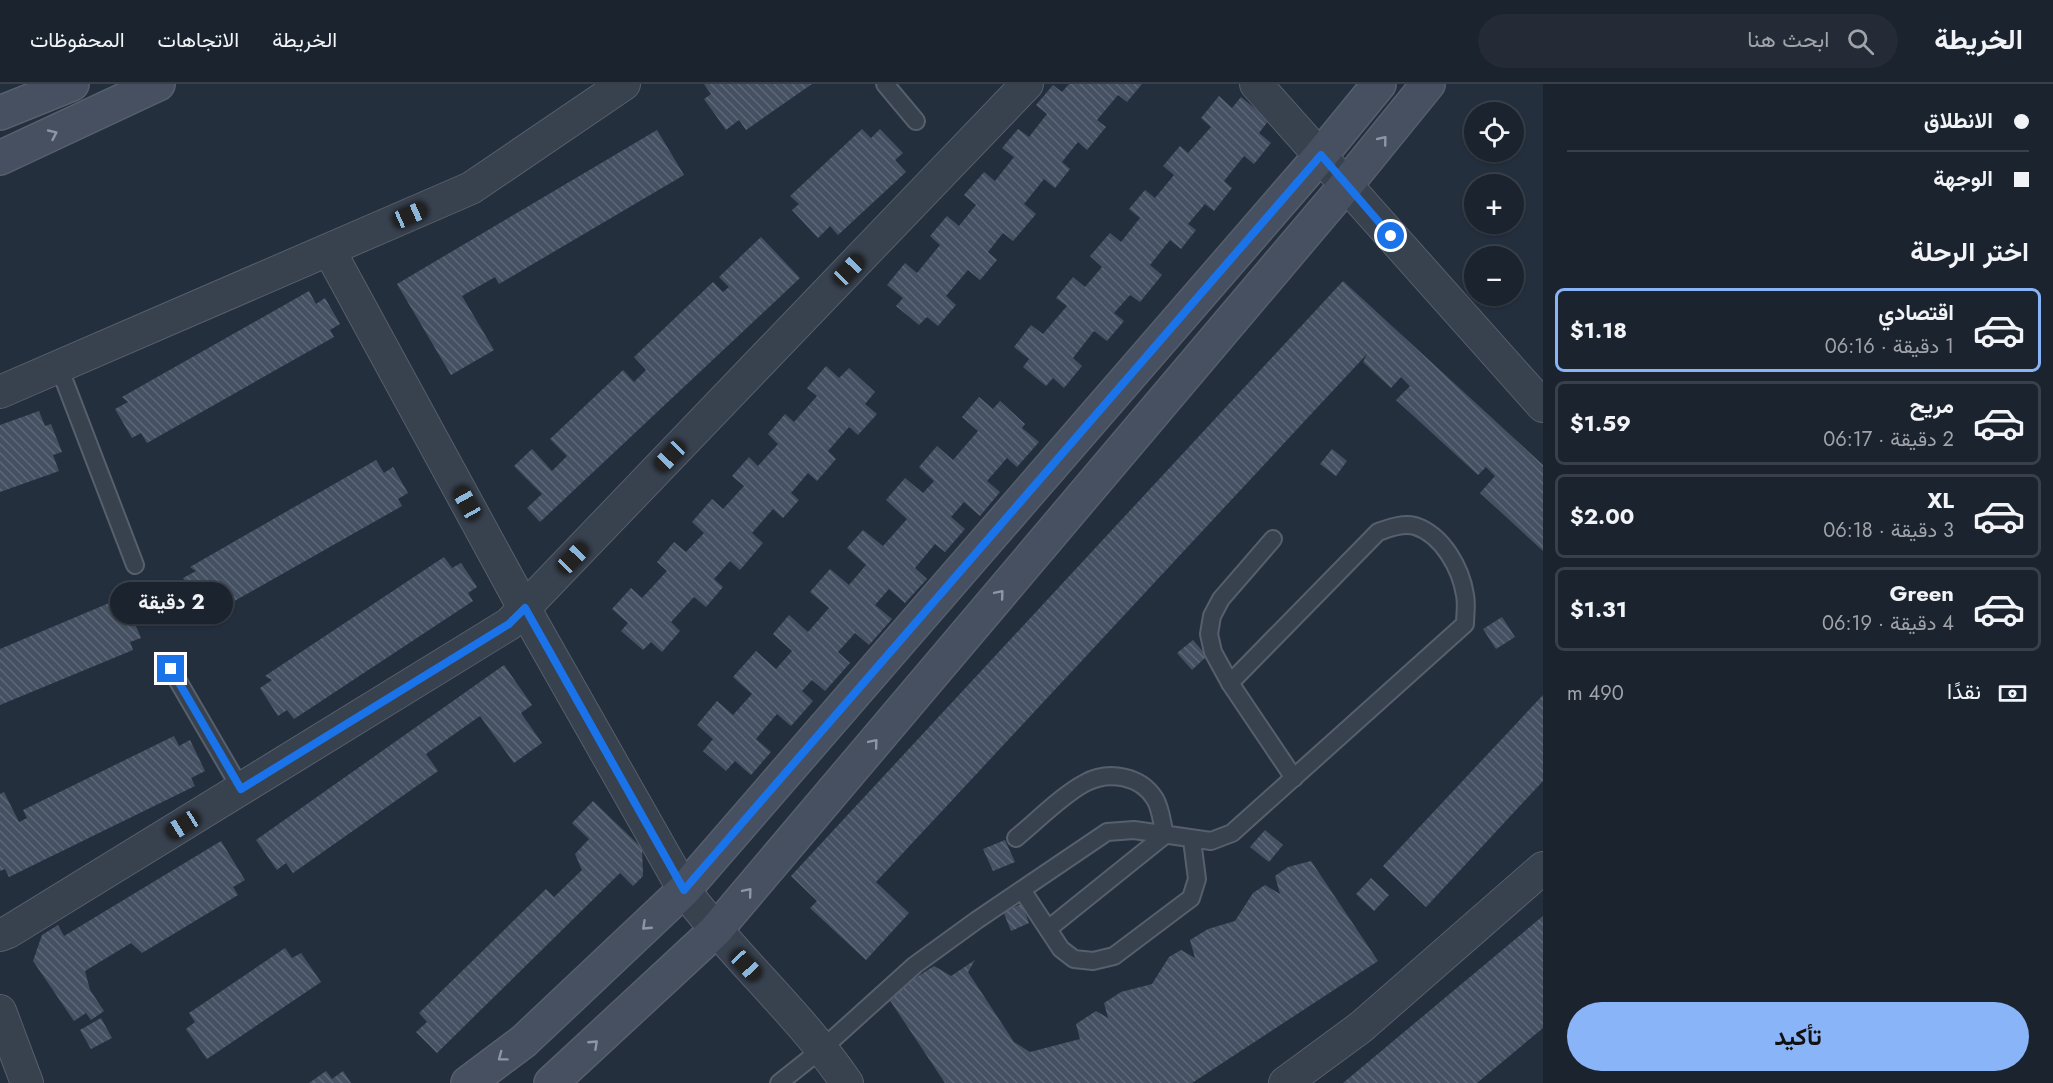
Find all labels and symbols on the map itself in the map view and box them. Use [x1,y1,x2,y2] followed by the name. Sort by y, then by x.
[47,130,58,142] one-way arrow
[1375,136,1386,147] one-way arrow
[390,199,430,231] car
[1377,222,1404,249] route start
[830,251,868,289] car
[651,437,689,475] car
[450,483,484,523] car
[554,539,592,577] car
[110,582,232,624] callout: 2 دقيقة
[992,590,1003,601] one-way arrow
[157,655,184,682] route end
[867,739,878,750] one-way arrow
[163,808,203,842] car
[741,888,752,899] one-way arrow
[642,918,653,929] one-way arrow
[727,946,765,984] car
[587,1040,598,1051] one-way arrow
[498,1050,509,1061] one-way arrow

